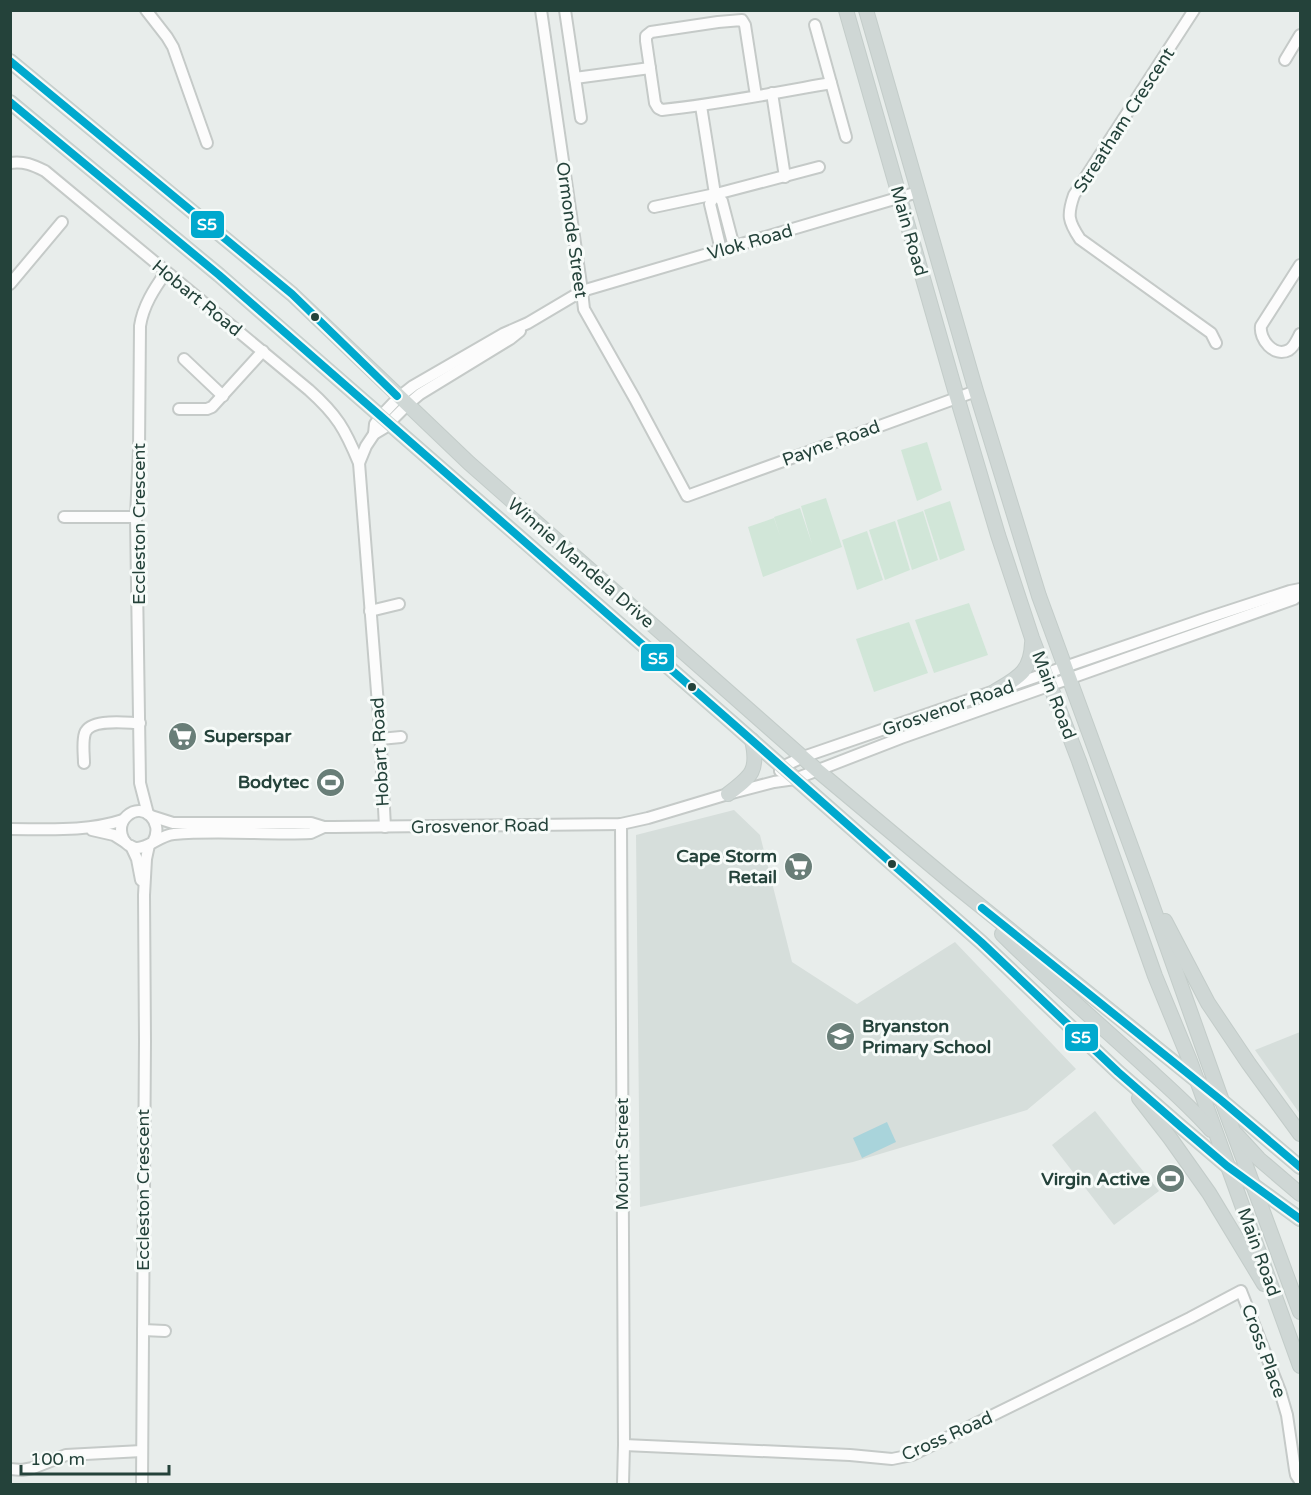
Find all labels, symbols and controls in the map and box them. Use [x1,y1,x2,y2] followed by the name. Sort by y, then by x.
[1069,43,1179,197] street label: Streatham Crescent
[552,160,592,300] street label: Ormonde Street
[886,183,932,279] street label: Main Road
[190,210,225,239] line badge: S5
[197,215,217,235] text: S5
[705,219,795,265] street label: Vlok Road
[148,255,246,341] street label: Hobart Road
[309,311,321,323] unlabelled marker
[779,415,883,471] street label: Payne Road
[128,443,150,605] street label: Eccleston Crescent
[503,493,659,633] street label: Winnie Mandela Drive
[640,643,675,672] line badge: S5
[1027,648,1081,742] street label: Main Road
[648,649,668,669] text: S5
[879,675,1017,741] street label: Grosvenor Road
[686,681,698,693] unlabelled marker
[366,697,394,807] street label: Hobart Road
[167,720,199,752] supermarket icon: Superspar
[204,725,292,747] place label: Superspar
[314,766,346,798] sports icon: Bodytec
[238,771,309,793] place label: Bodytec
[411,814,549,838] street label: Grosvenor Road
[676,845,777,888] place label: Cape Storm Retail
[782,850,814,882] supermarket icon: Cape Storm Retail
[886,858,898,870] unlabelled marker
[862,1015,991,1058] place label: Bryanston Primary School
[825,1020,857,1052] school or university icon: Bryanston Primary School
[1064,1023,1099,1052] line badge: S5
[1071,1028,1091,1048] text: S5
[611,1097,633,1210] street label: Mount Street
[132,1109,154,1271] street label: Eccleston Crescent
[1155,1163,1187,1195] sports icon: Virgin Active
[1041,1168,1150,1190] place label: Virgin Active
[1233,1205,1285,1299] street label: Main Road
[1237,1301,1291,1401] street label: Cross Place
[898,1406,996,1466] street label: Cross Road
[21,1438,170,1476] scale bar
[30,1448,85,1470] text: 100 m

